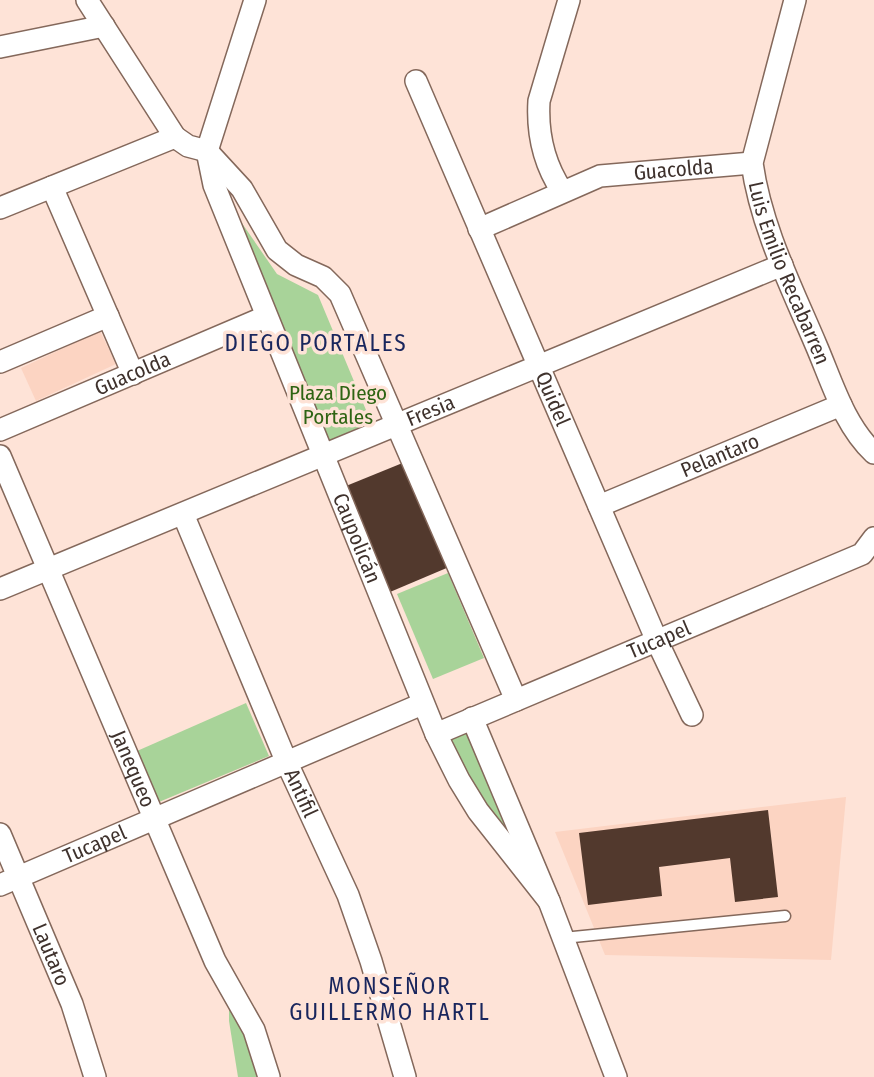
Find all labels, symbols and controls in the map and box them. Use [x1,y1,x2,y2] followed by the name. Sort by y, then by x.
[633,153,715,186] street label: Guacolda
[743,179,836,368] street label: Luis Emilio Recabarren
[224,329,408,357] district label: DIEGO PORTALES
[91,346,174,401] street label: Guacolda
[530,368,576,430] street label: Quidel
[289,380,387,430] park label: Plaza Diego Portales
[402,389,459,432] street label: Fresia
[677,428,763,483] street label: Pelantaro
[327,489,387,587] street label: Caupolicán
[623,615,695,665] street label: Tucapel
[105,726,161,811] street label: Janequeo
[278,765,324,822] street label: Antifil
[59,819,131,869] street label: Tucapel
[26,920,76,990] street label: Lautaro
[289,972,491,1026] district label: MONSEÑOR GUILLERMO HARTL

